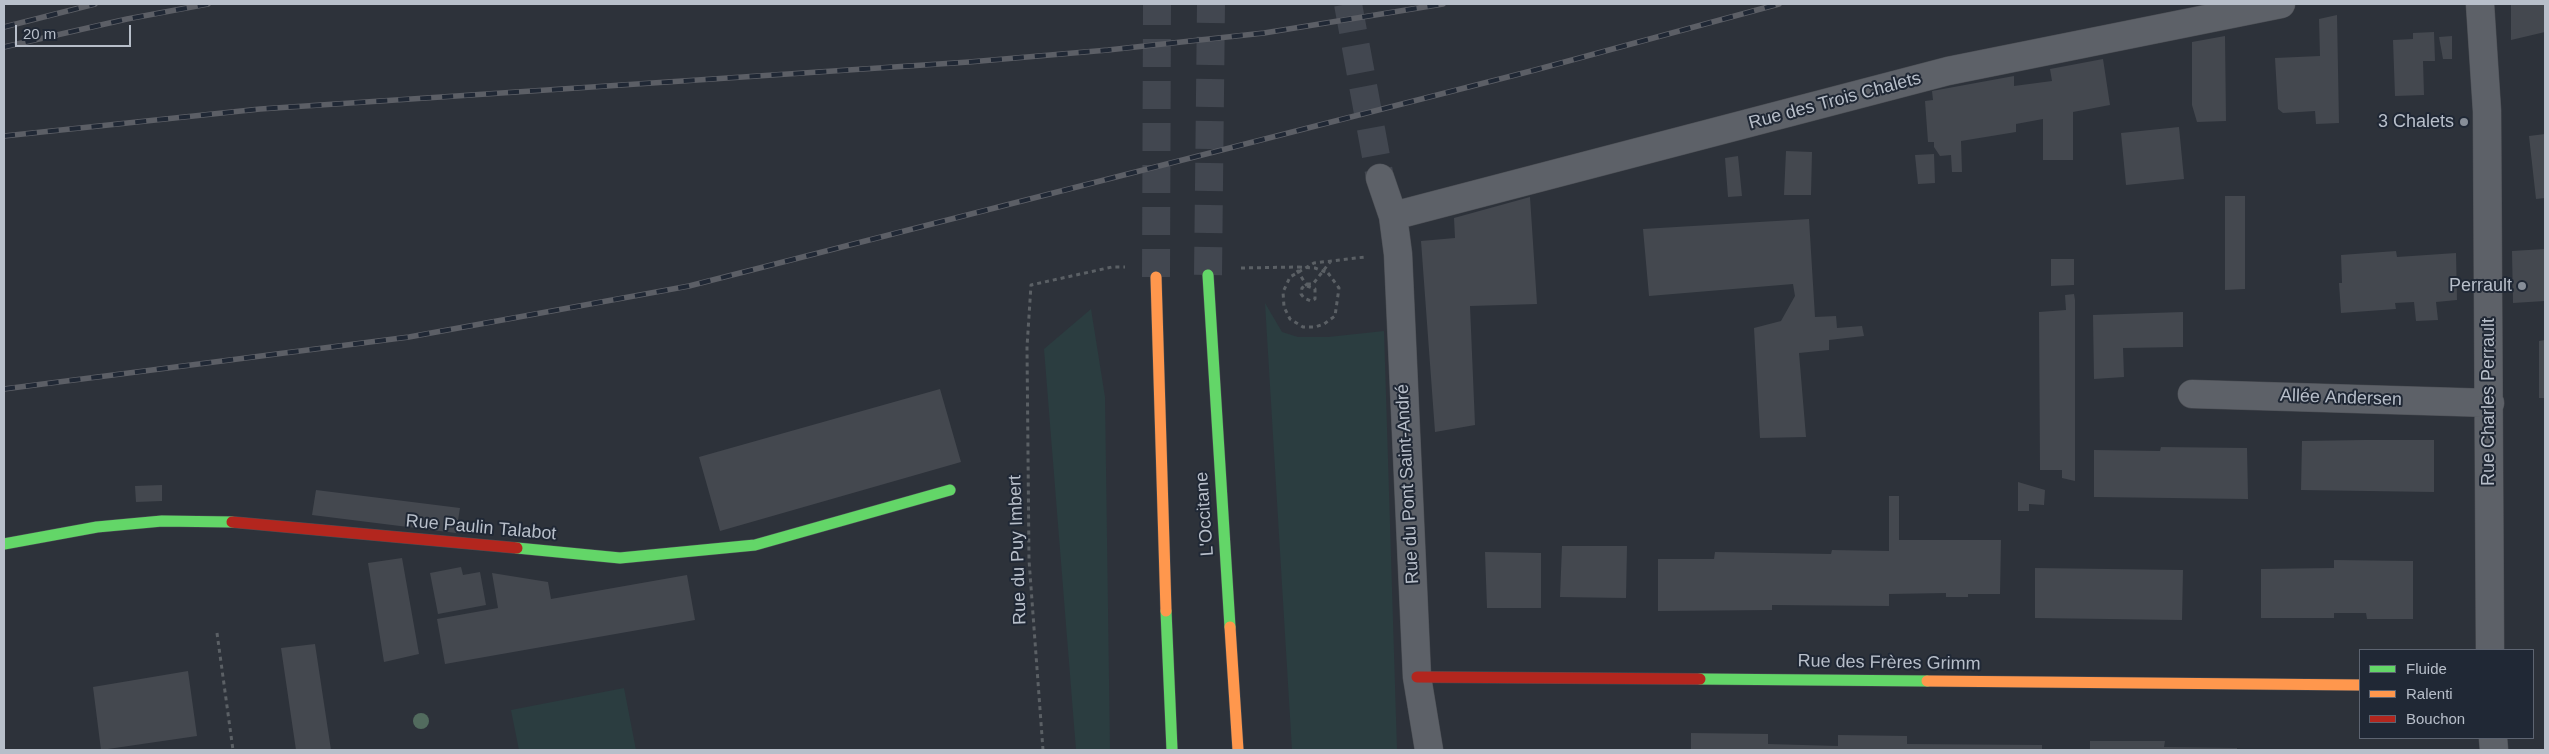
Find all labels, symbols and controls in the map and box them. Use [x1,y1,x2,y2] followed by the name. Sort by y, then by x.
[18,15,134,47] scale bar
[23,25,56,42] text: 20 m
[1747,68,1923,134] street label: Rue des Trois Chalets
[2378,111,2454,133] place label: 3 Chalets
[2458,116,2470,128] marker: 3 Chalets
[2449,275,2512,297] place label: Perrault
[2516,280,2528,292] marker: Perrault
[2478,318,2500,486] street label: Rue Charles Perrault
[1392,384,1424,584] street label: Rue du Pont Saint-André
[2280,385,2402,411] street label: Allée Andersen
[1191,471,1219,557] street label: L'Occitane
[1005,475,1031,625] street label: Rue du Puy Imbert
[405,511,557,545] street label: Rue Paulin Talabot
[2359,649,2534,739] legend
[1797,651,1981,675] street label: Rue des Frères Grimm
[2406,660,2447,677] text: Fluide
[2406,685,2453,702] text: Ralenti
[2406,710,2465,727] text: Bouchon

